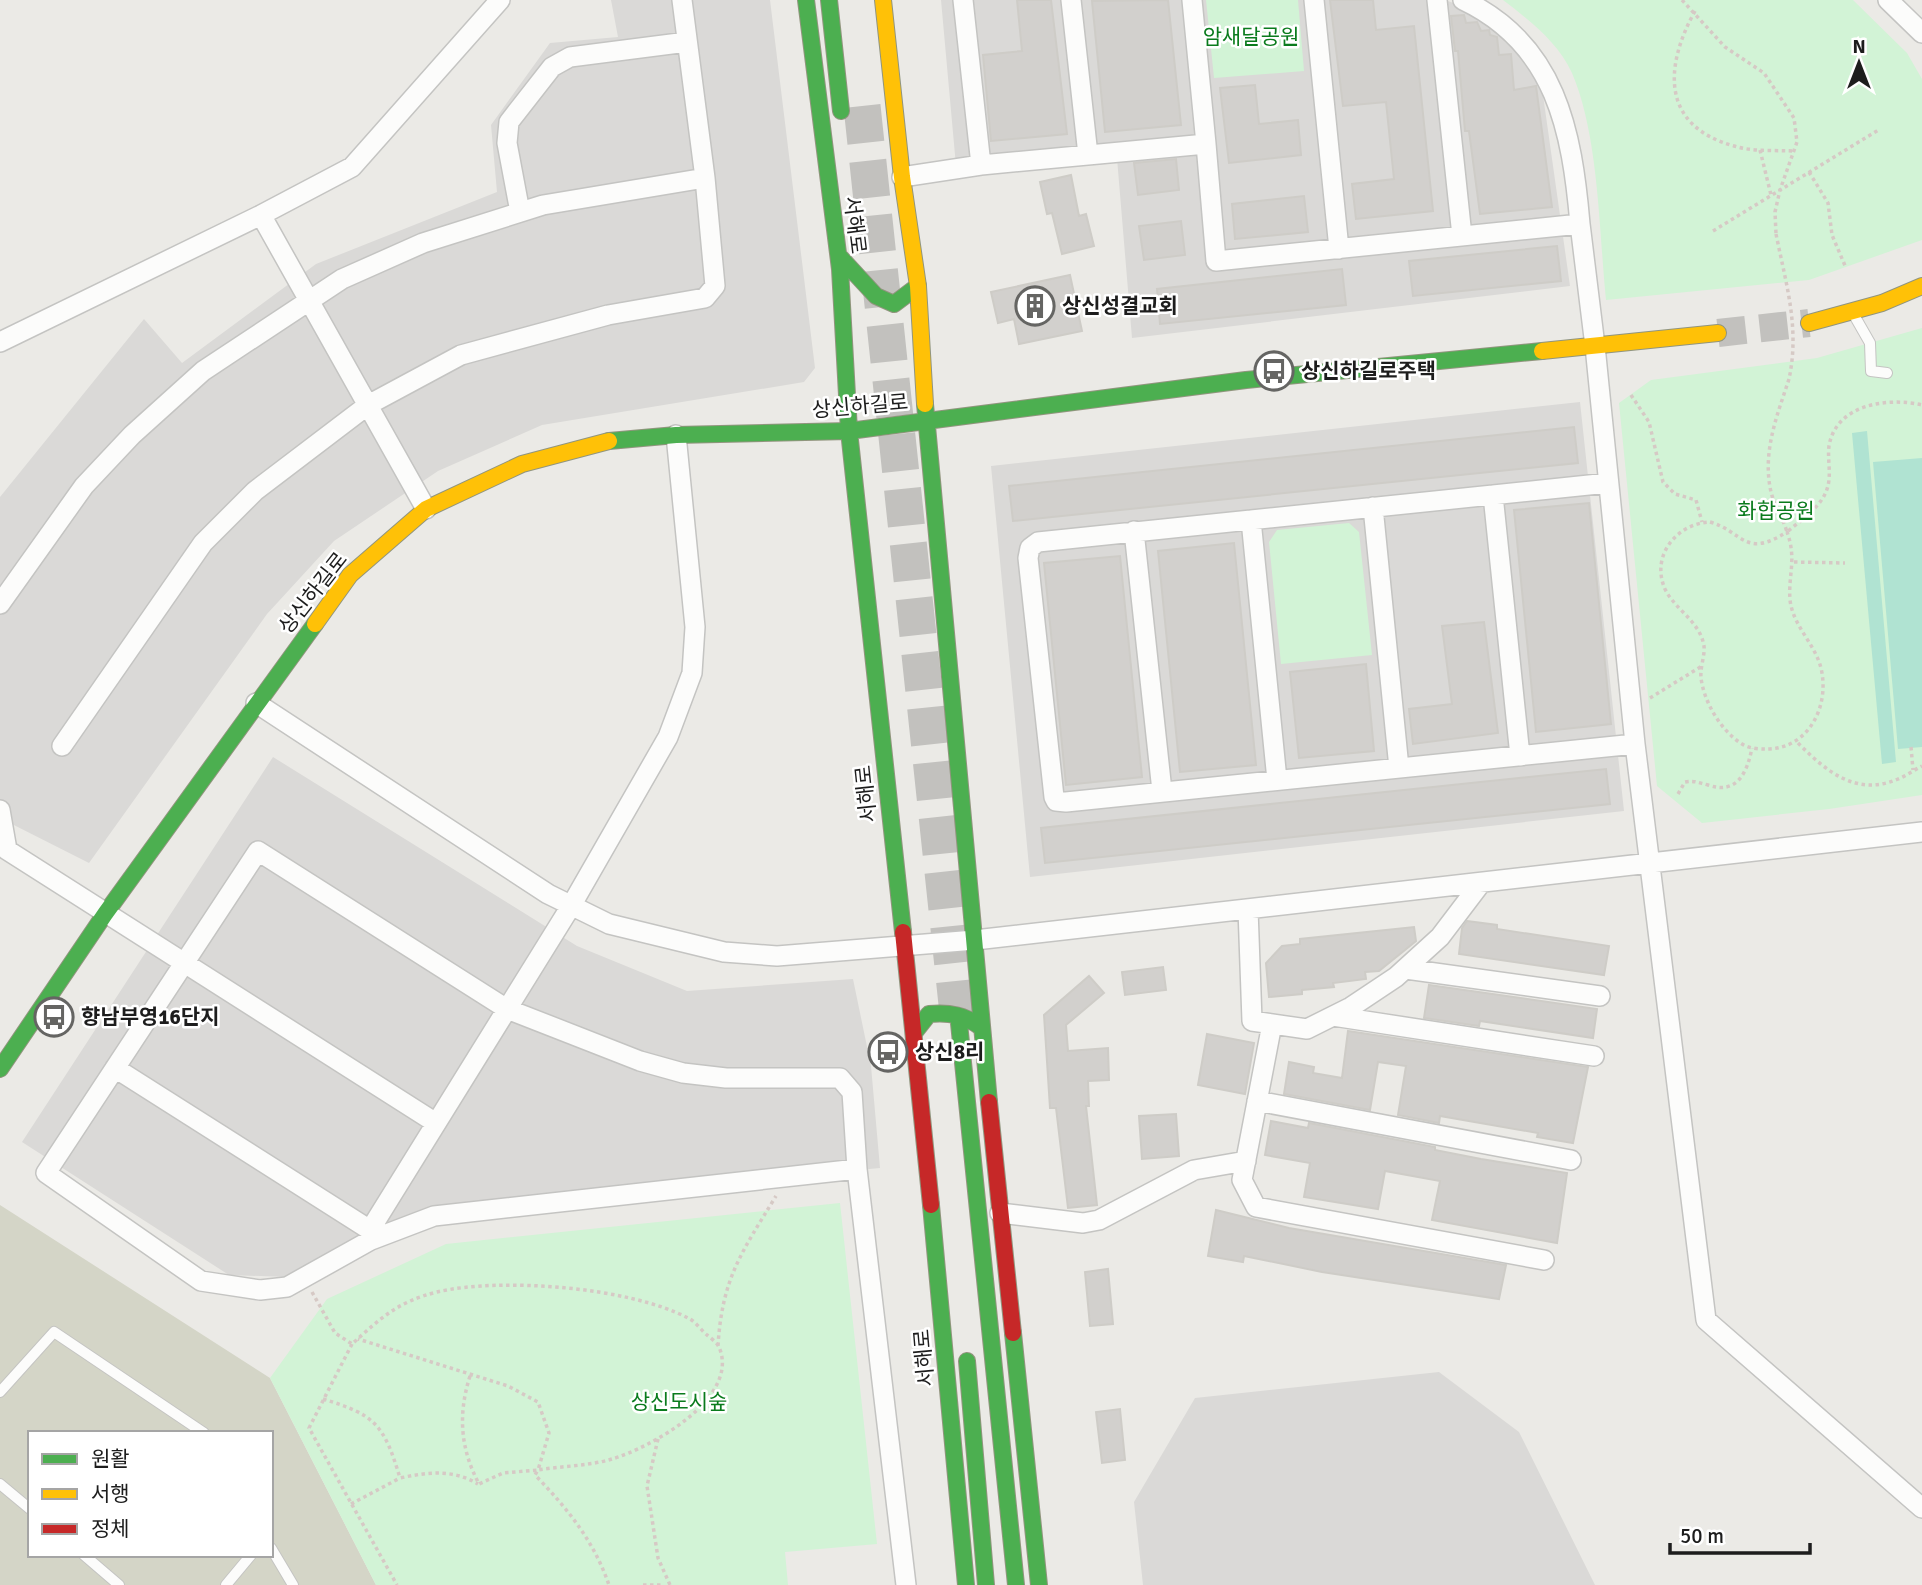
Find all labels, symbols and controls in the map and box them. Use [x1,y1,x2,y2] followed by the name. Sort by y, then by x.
[1203,24,1299,50] park label: 암새달공원
[1824,28,1894,98] north arrow
[1852,35,1866,59] text: N
[839,195,871,255] street label: 서해로
[1014,285,1056,327] building icon: 상신성결교회
[1062,293,1178,319] place label: 상신성결교회
[1253,350,1295,392] bus stop icon: 상신하길로주택
[1301,358,1436,384] place label: 상신하길로주택
[811,389,909,423] street label: 상신하길로
[1737,498,1815,524] park label: 화합공원
[273,547,353,639] street label: 상신하길로
[850,764,882,824] street label: 서해로
[33,996,75,1038] bus stop icon: 향남부영16단지
[81,1004,220,1030] place label: 향남부영16단지
[867,1031,909,1073] bus stop icon: 상신8리
[915,1039,984,1065] place label: 상신8리
[909,1328,939,1388] street label: 서해로
[631,1389,727,1415] park label: 상신도시숲
[28,1431,273,1557] legend
[91,1446,130,1472] text: 원활
[91,1481,130,1507] text: 서행
[1670,1512,1810,1556] scale bar
[91,1516,130,1542] text: 정체
[1680,1523,1724,1549] text: 50 m

